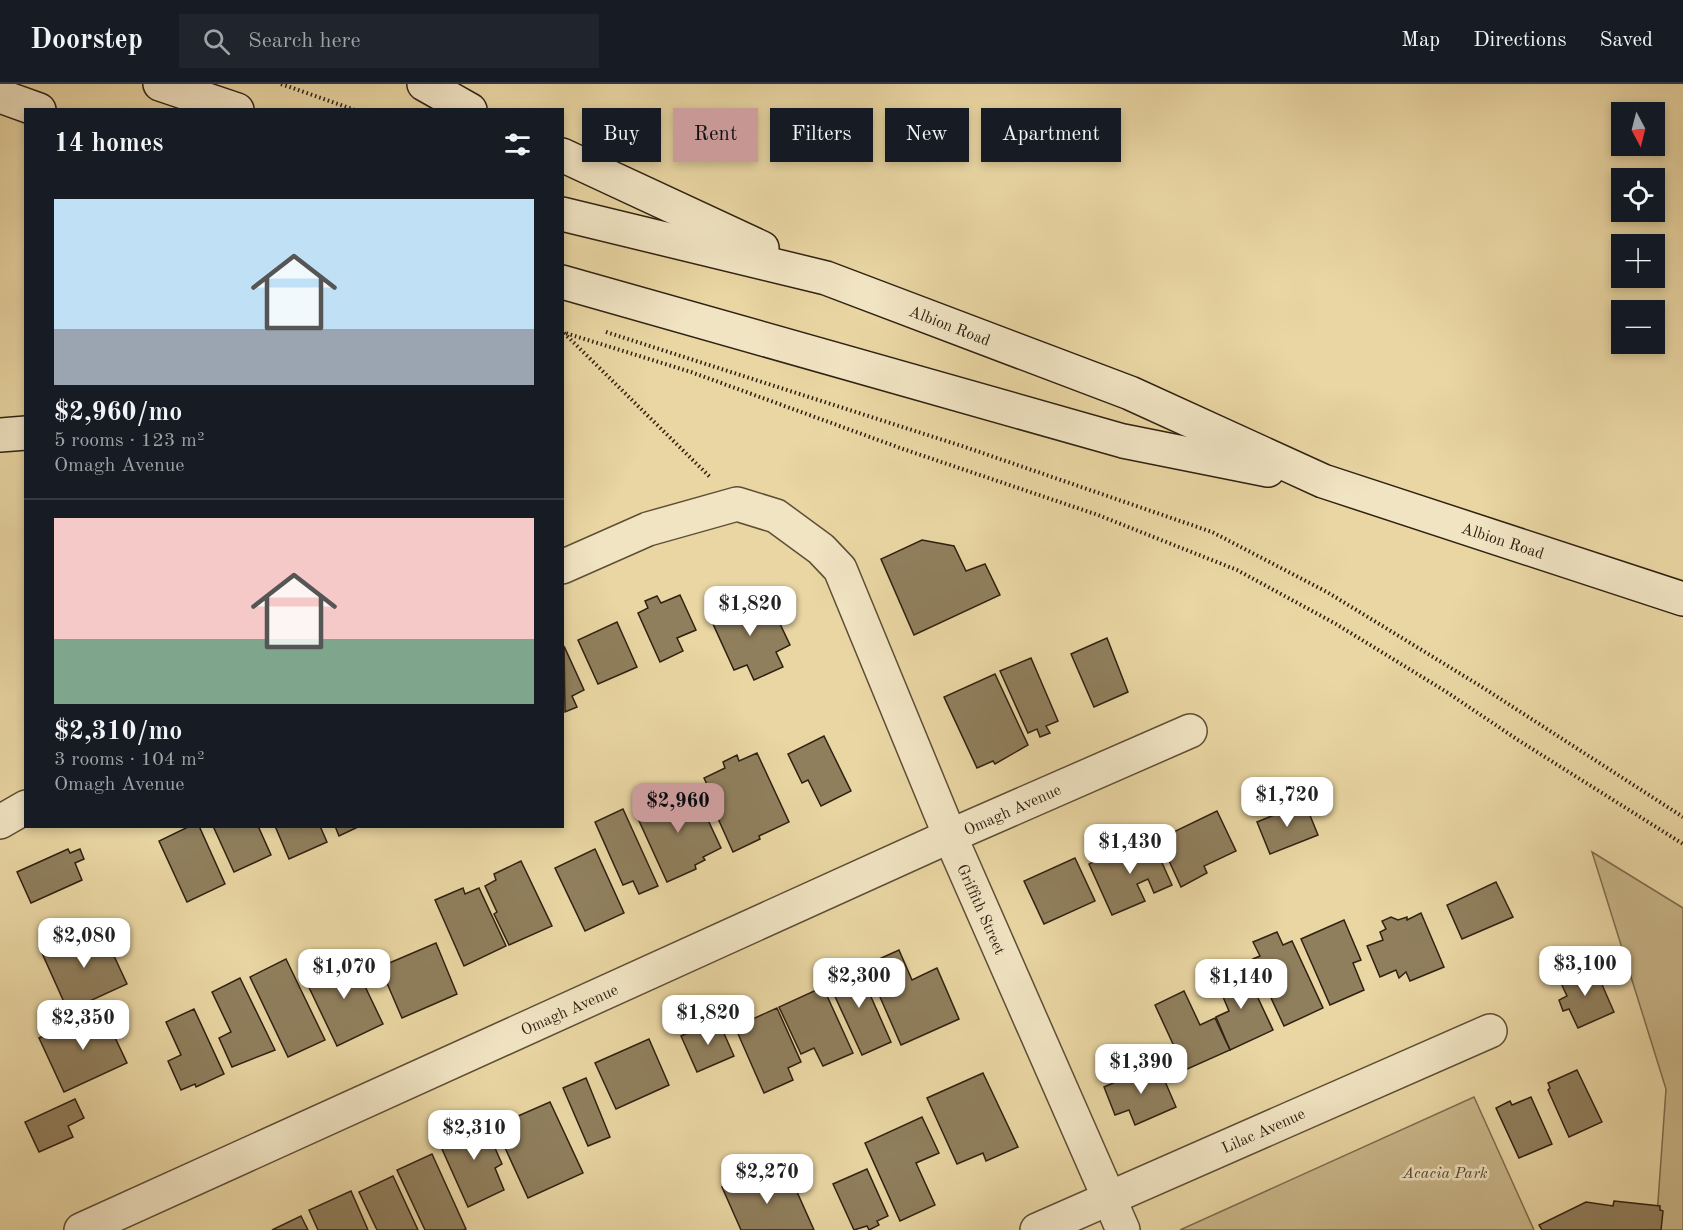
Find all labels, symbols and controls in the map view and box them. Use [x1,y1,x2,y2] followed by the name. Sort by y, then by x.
[179,14,599,68] search box
[200,25,233,58] icon: search
[30,27,143,55] text: Doorstep
[248,30,361,52] text: Search here
[1401,30,1440,51] text: Map
[1473,30,1567,51] text: Directions
[1600,30,1653,51] text: Saved
[1611,102,1665,156] north arrow
[1611,102,1665,354] map controls
[582,108,661,162] chip: Buy
[673,108,758,162] chip: Rent
[770,108,873,162] chip: Filters
[885,108,969,162] chip: New
[981,108,1121,162] chip: Apartment
[501,128,534,161] icon: filters
[54,131,163,157] text: 14 homes
[1611,168,1665,222] button: locate
[1611,234,1665,288] button: +
[240,238,348,346] icon: home
[1611,300,1665,354] button: −
[906,304,992,350] street label: Albion Road
[54,400,182,426] text: $2,960/mo
[54,431,204,451] text: 5 rooms · 123 m²
[54,456,185,476] text: Omagh Avenue
[1459,521,1546,563] street label: Albion Road
[240,557,348,665] icon: home
[701,586,799,637] pin: $1,820
[718,595,782,615] text: $1,820
[54,719,182,745] text: $2,310/mo
[54,750,204,770] text: 3 rooms · 104 m²
[54,775,185,795] text: Omagh Avenue
[1238,777,1336,828] pin: $1,720
[962,782,1064,839] street label: Omagh Avenue
[629,783,727,834] pin: $2,960
[1255,786,1319,806] text: $1,720
[646,792,710,812] text: $2,960
[1081,824,1179,875] pin: $1,430
[1098,833,1162,853] text: $1,430
[953,862,1007,958] street label: Griffith Street
[35,918,133,969] pin: $2,080
[52,927,116,947] text: $2,080
[1536,946,1634,997] pin: $3,100
[295,949,393,1000] pin: $1,070
[1553,955,1617,975] text: $3,100
[312,958,376,978] text: $1,070
[810,958,908,1009] pin: $2,300
[1192,959,1290,1010] pin: $1,140
[827,967,891,987] text: $2,300
[1209,968,1273,988] text: $1,140
[519,982,621,1039] street label: Omagh Avenue
[659,995,757,1046] pin: $1,820
[34,1000,132,1051] pin: $2,350
[676,1004,740,1024] text: $1,820
[51,1009,115,1029] text: $2,350
[1092,1044,1190,1095] pin: $1,390
[1109,1053,1173,1073] text: $1,390
[1220,1106,1308,1157] street label: Lilac Avenue
[425,1110,523,1161] pin: $2,310
[442,1119,506,1139] text: $2,310
[718,1154,816,1205] pin: $2,270
[735,1163,799,1183] text: $2,270
[1401,1166,1488,1182] park label: Acacia Park

